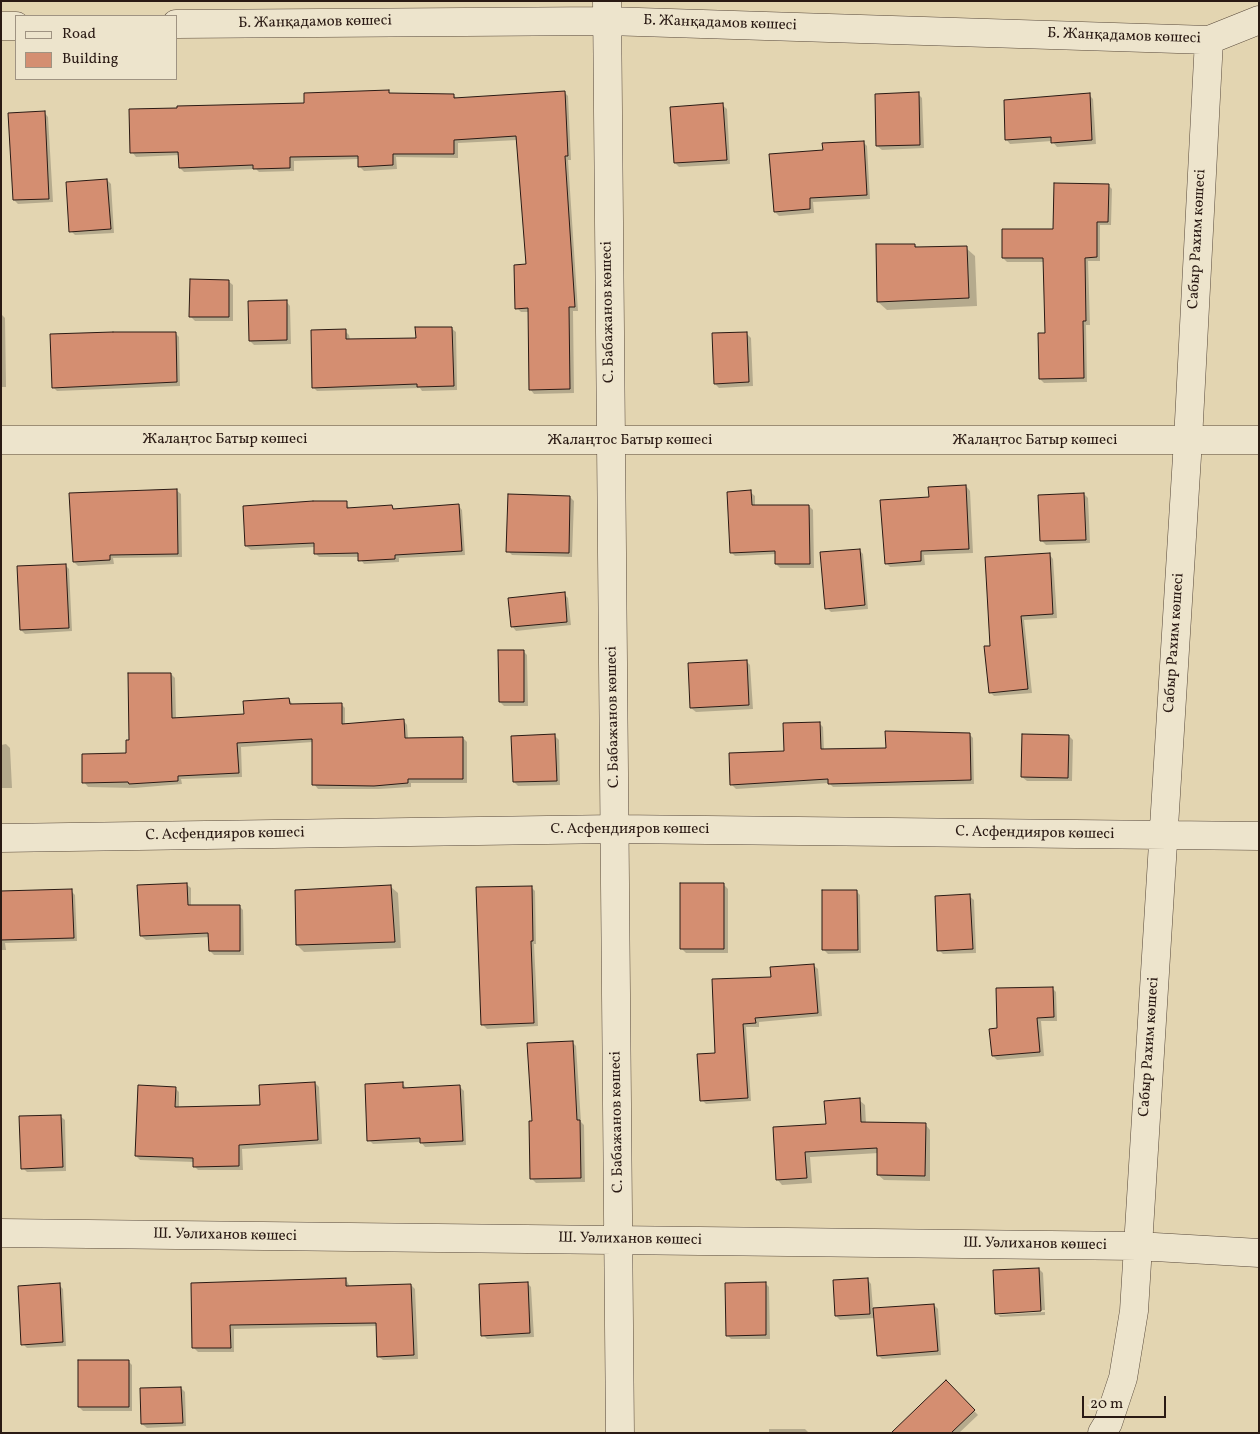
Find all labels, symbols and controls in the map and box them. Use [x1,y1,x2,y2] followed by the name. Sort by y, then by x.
[643,12,797,36] street label: Б. Жанқадамов көшесі
[238,13,392,33] street label: Б. Жанқадамов көшесі
[15,15,178,80] legend
[62,24,96,45] text: Road
[1047,25,1201,49] street label: Б. Жанқадамов көшесі
[62,49,118,70] text: Building
[1185,169,1211,309] street label: Сабыр Рахим көшесі
[599,241,619,383] street label: С. Бабажанов көшесі
[143,431,307,449] street label: Жалаңтос Батыр көшесі
[548,432,712,450] street label: Жалаңтос Батыр көшесі
[953,432,1117,450] street label: Жалаңтос Батыр көшесі
[1161,572,1189,714] street label: Сабыр Рахим көшесі
[604,646,624,788] street label: С. Бабажанов көшесі
[550,821,710,839] street label: С. Асфендияров көшесі
[955,824,1115,844] street label: С. Асфендияров көшесі
[145,825,305,845] street label: С. Асфендияров көшесі
[1136,976,1164,1118] street label: Сабыр Рахим көшесі
[608,1051,628,1193] street label: С. Бабажанов көшесі
[153,1226,297,1246] street label: Ш. Уәлиханов көшесі
[558,1230,702,1250] street label: Ш. Уәлиханов көшесі
[963,1235,1107,1255] street label: Ш. Уәлиханов көшесі
[1085,1386,1169,1418] scale bar
[1090,1394,1123,1415] text: 20 m

